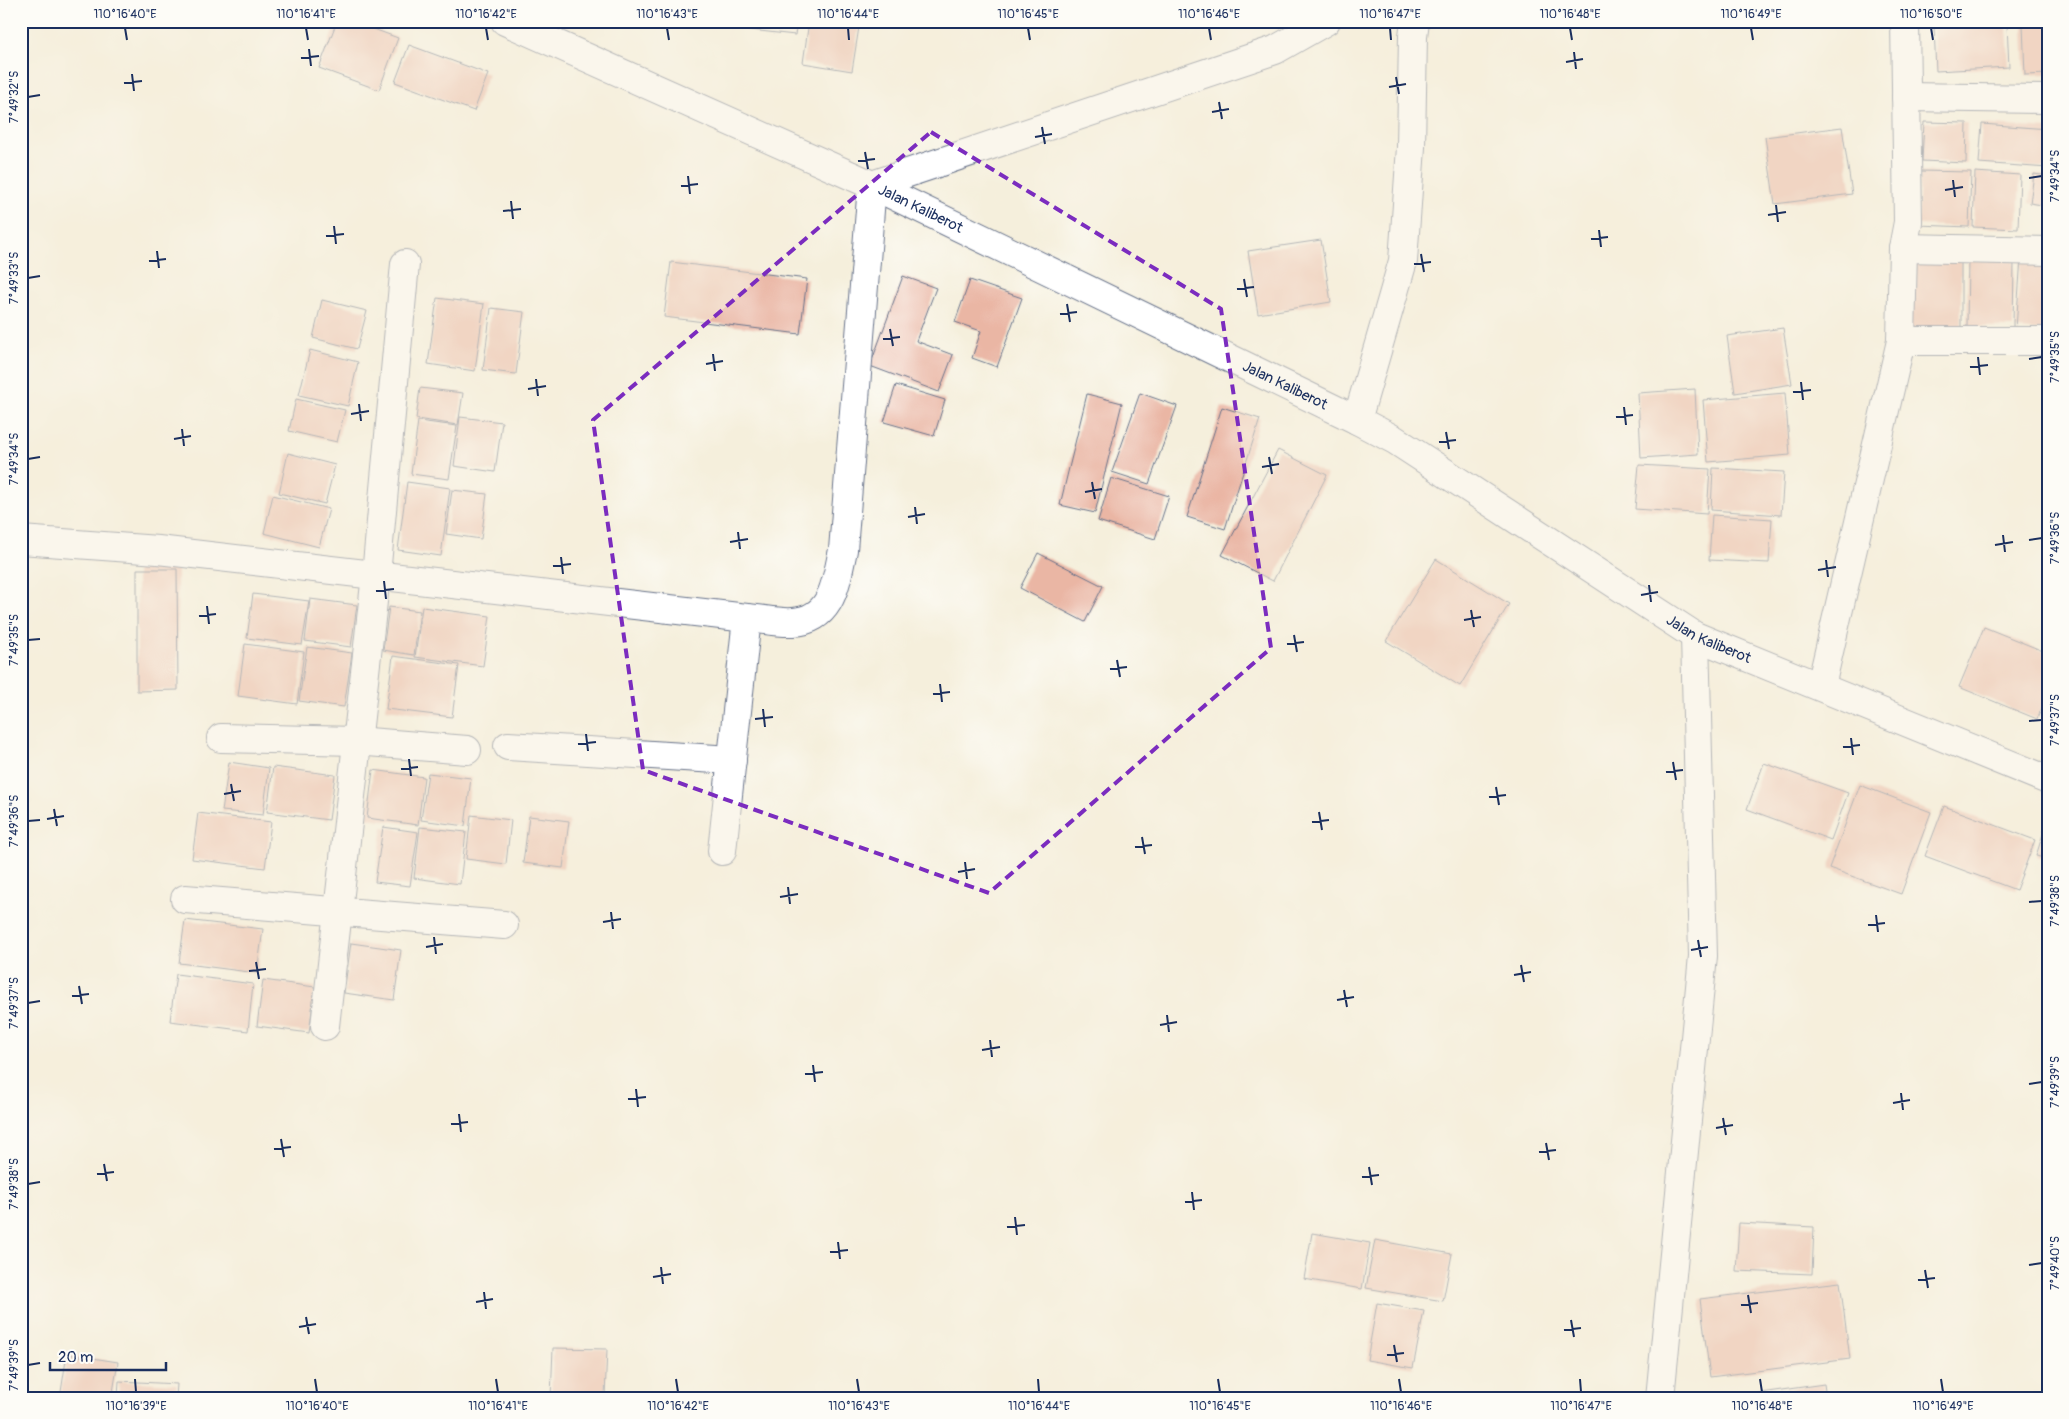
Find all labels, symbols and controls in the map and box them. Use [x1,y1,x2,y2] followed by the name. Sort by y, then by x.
[93,7,157,22] text: 110°16'40"E
[276,7,336,22] text: 110°16'41"E
[455,7,517,22] text: 110°16'42"E
[636,7,698,22] text: 110°16'43"E
[817,7,879,22] text: 110°16'44"E
[997,7,1059,22] text: 110°16'45"E
[1178,7,1240,22] text: 110°16'46"E
[1359,7,1421,22] text: 110°16'47"E
[1539,7,1601,22] text: 110°16'48"E
[1720,7,1782,22] text: 110°16'49"E
[1900,7,1962,22] text: 110°16'50"E
[7,71,22,123] text: 7°49'32"S
[2048,150,2063,202] text: 7°49'34"S
[875,180,967,238] street label: Jalan Kaliberot
[7,252,22,304] text: 7°49'33"S
[2048,331,2063,383] text: 7°49'35"S
[1239,357,1331,415] street label: Jalan Kaliberot
[7,433,22,485] text: 7°49'34"S
[2048,512,2063,564] text: 7°49'36"S
[1662,611,1755,668] street label: Jalan Kaliberot
[7,614,22,666] text: 7°49'35"S
[2048,694,2063,746] text: 7°49'37"S
[7,795,22,847] text: 7°49'36"S
[2048,875,2063,927] text: 7°49'38"S
[7,977,22,1029] text: 7°49'37"S
[2048,1056,2063,1108] text: 7°49'39"S
[7,1158,22,1210] text: 7°49'38"S
[2048,1236,2063,1290] text: 7°49'40"S
[7,1339,22,1391] text: 7°49'39"S
[50,1339,166,1371] scale bar
[58,1348,93,1367] text: 20 m
[106,1399,166,1414] text: 110°16'39"E
[285,1399,349,1414] text: 110°16'40"E
[468,1399,528,1414] text: 110°16'41"E
[647,1399,709,1414] text: 110°16'42"E
[828,1399,890,1414] text: 110°16'43"E
[1008,1399,1070,1414] text: 110°16'44"E
[1189,1399,1251,1414] text: 110°16'45"E
[1370,1399,1432,1414] text: 110°16'46"E
[1550,1399,1612,1414] text: 110°16'47"E
[1731,1399,1793,1414] text: 110°16'48"E
[1912,1399,1974,1414] text: 110°16'49"E

